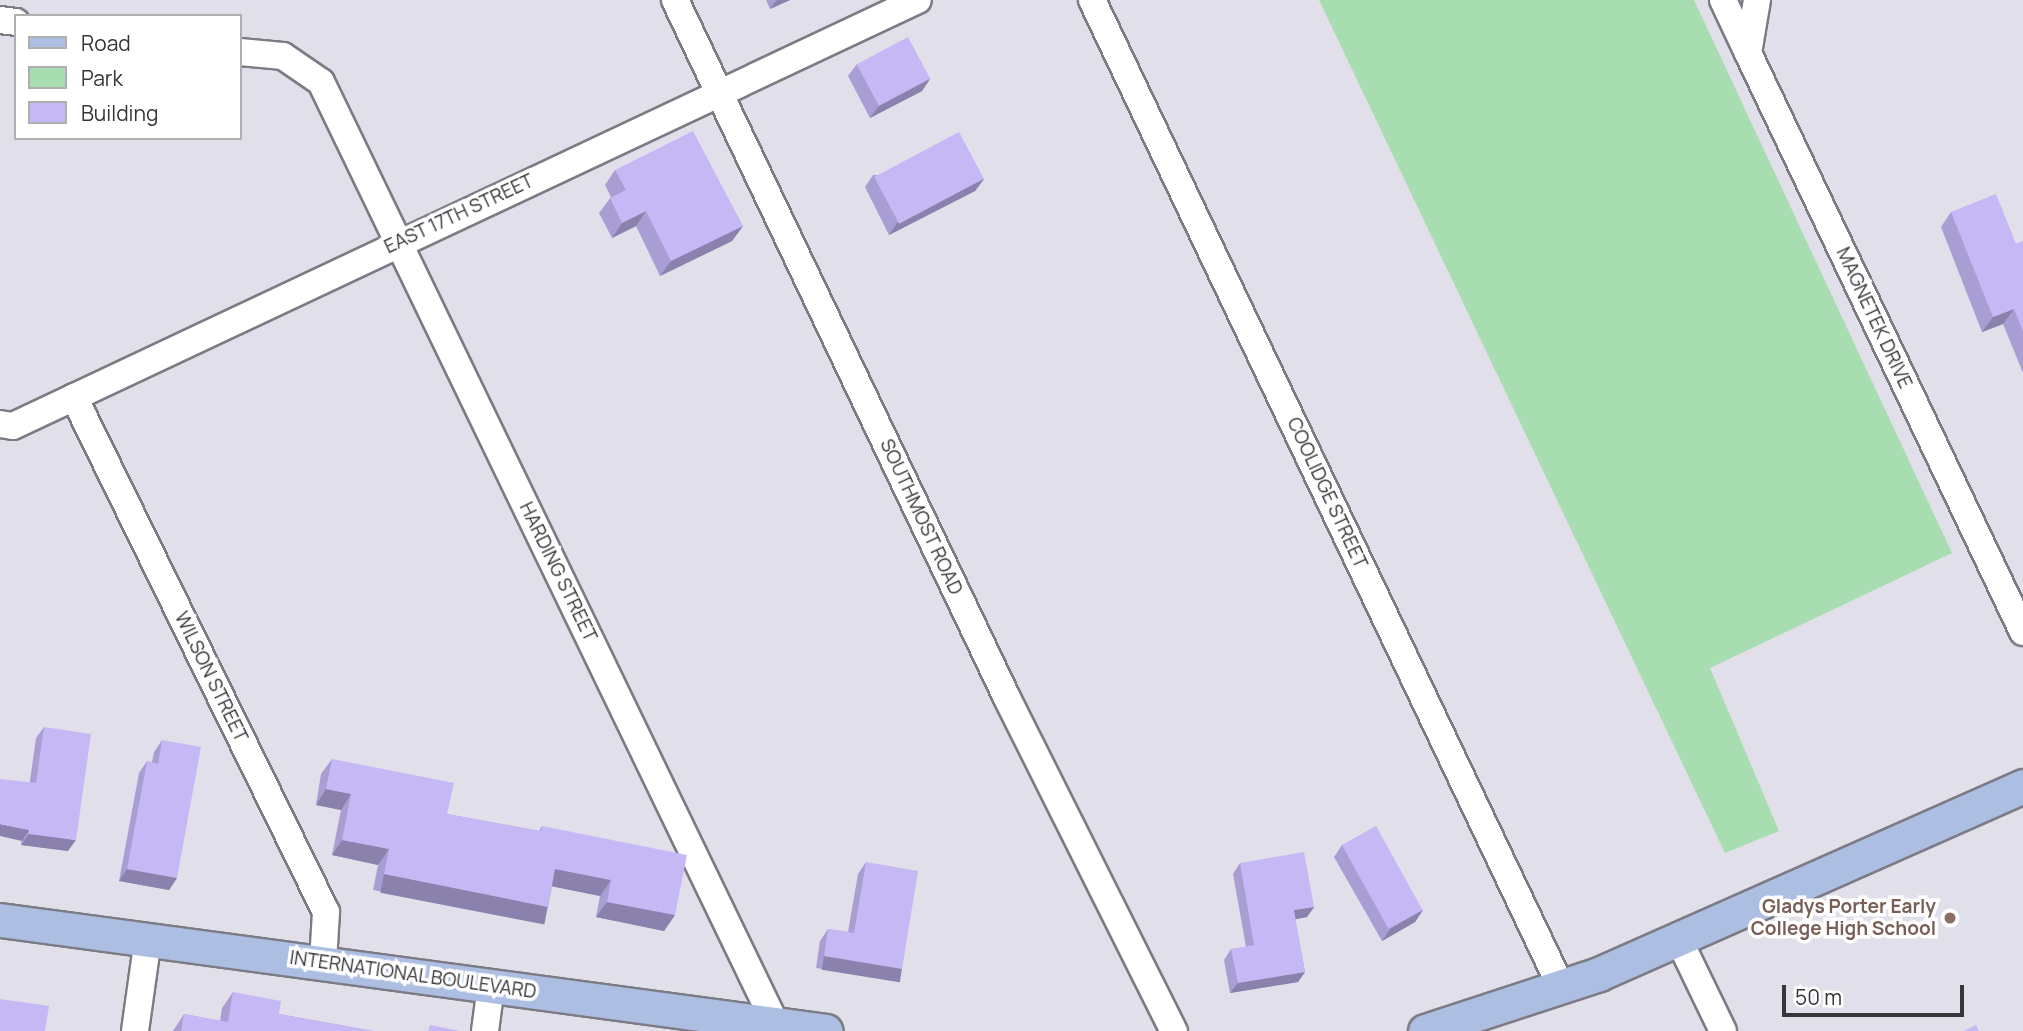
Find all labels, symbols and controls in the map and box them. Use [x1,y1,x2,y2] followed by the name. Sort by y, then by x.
[14,14,242,140] legend
[81,29,131,57] text: Road
[81,64,123,92] text: Park
[81,99,158,127] text: Building
[381,169,537,259] street label: EAST 17TH STREET
[1831,244,1917,392] street label: MAGNETEK DRIVE
[1282,414,1372,572] street label: COOLIDGE STREET
[875,435,967,599] street label: SOUTHMOST ROAD
[514,498,602,646] street label: HARDING STREET
[170,608,252,746] street label: WILSON STREET
[1751,896,1936,940] place label: Gladys Porter Early College High School
[1942,910,1958,926] marker: Gladys Porter Early College High School
[288,946,538,1004] street label: INTERNATIONAL BOULEVARD
[1785,972,1967,1016] scale bar
[1795,983,1842,1011] text: 50 m

